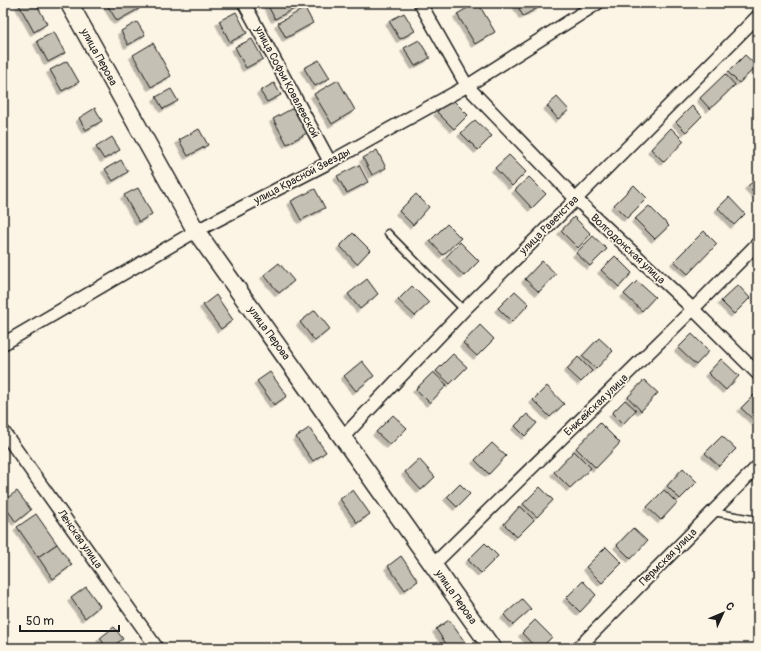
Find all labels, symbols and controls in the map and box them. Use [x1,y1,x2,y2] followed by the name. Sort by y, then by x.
[252,23,322,140] street label: улица Софьи Ковалевской
[77,25,120,88] street label: улица Перова
[251,145,353,207] street label: улица Красной Звезды
[516,193,581,258] street label: улица Равенства
[588,211,668,287] street label: Волгодонская улица
[245,303,293,362] street label: улица Перова
[561,371,631,439] street label: Енисейская улица
[54,506,105,571] street label: Ленская улица
[637,526,699,588] street label: Пермская улица
[432,566,480,627] street label: улица Перова
[703,593,743,633] north arrow
[723,599,737,614] text: С
[20,607,119,633] scale bar
[26,614,54,629] text: 50 m

